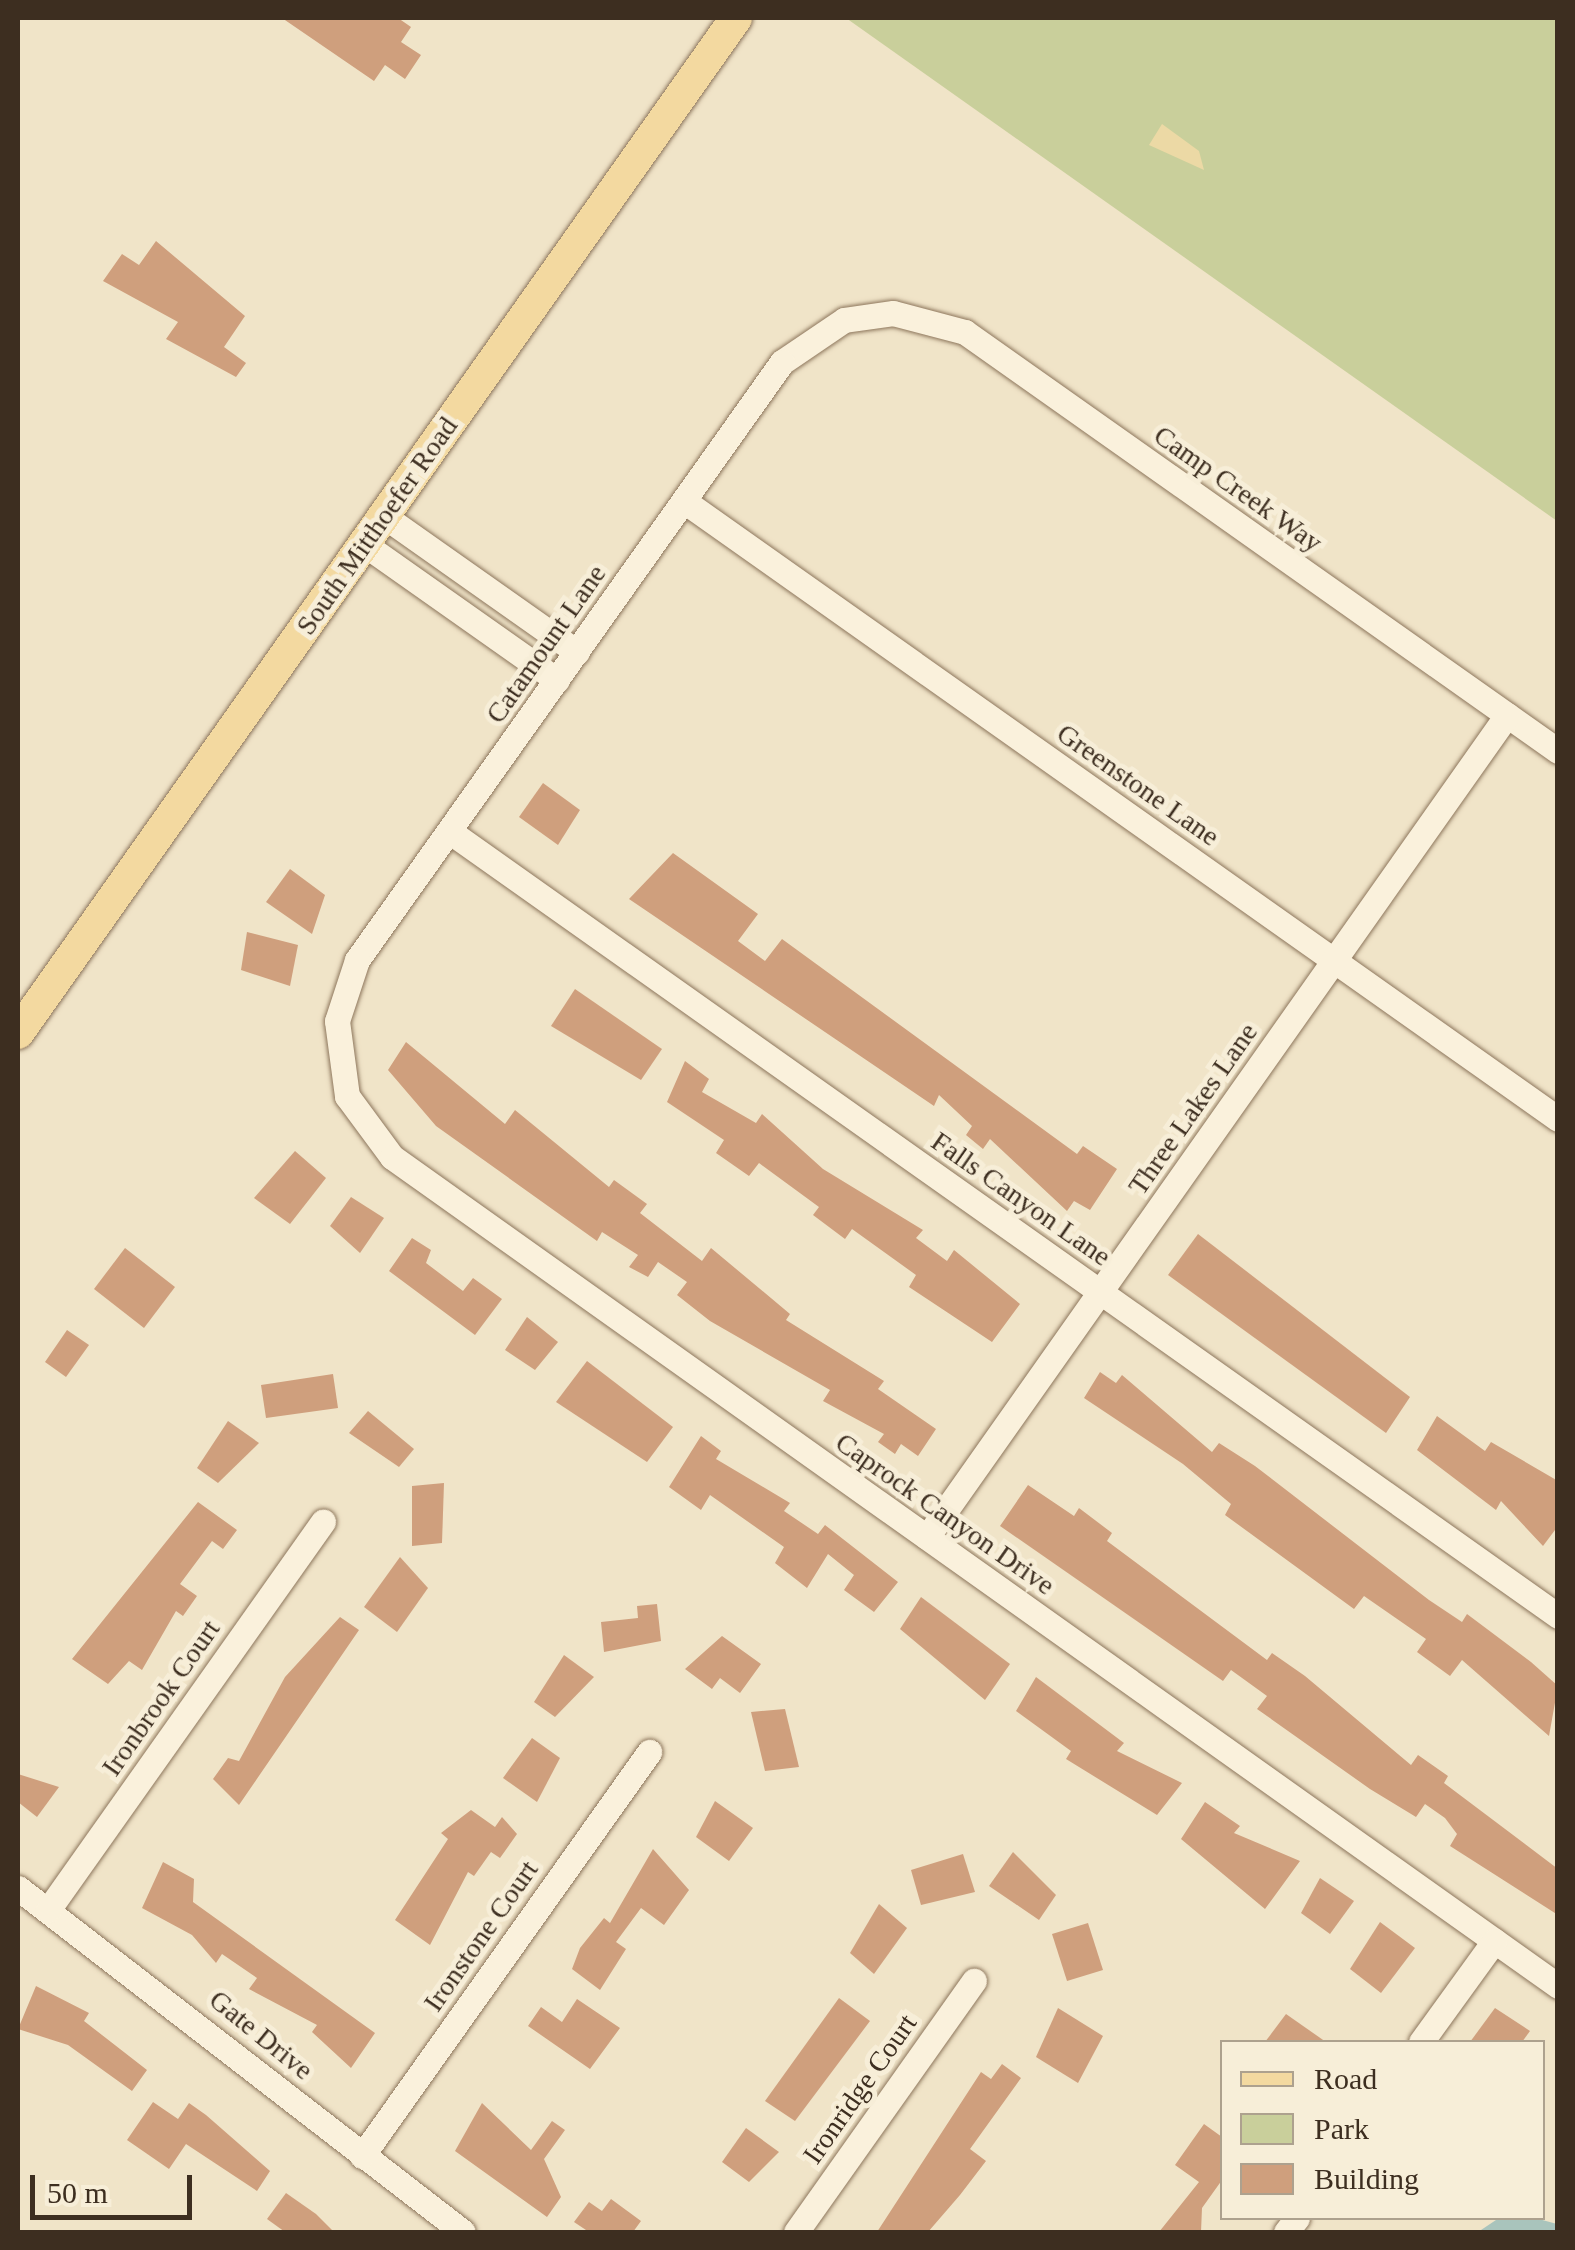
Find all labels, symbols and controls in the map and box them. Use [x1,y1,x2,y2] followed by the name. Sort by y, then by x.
[289,411,465,641] street label: South Mitthoefer Road
[1147,418,1329,560] street label: Camp Creek Way
[479,558,613,730] street label: Catamount Lane
[1050,717,1226,853] street label: Greenstone Lane
[1121,1017,1265,1201] street label: Three Lakes Lane
[925,1125,1117,1273] street label: Falls Canyon Lane
[829,1426,1061,1602] street label: Caprock Canyon Drive
[95,1614,227,1782] street label: Ironbrook Court
[417,1854,545,2018] street label: Ironstone Court
[202,1983,320,2087] street label: Gate Drive
[796,2008,924,2170] street label: Ironridge Court
[1220,2040,1545,2220] legend
[1314,2062,1377,2095] text: Road
[1314,2112,1369,2145] text: Park
[35,2155,198,2217] scale bar
[1314,2162,1419,2195] text: Building
[47,2176,108,2209] text: 50 m

